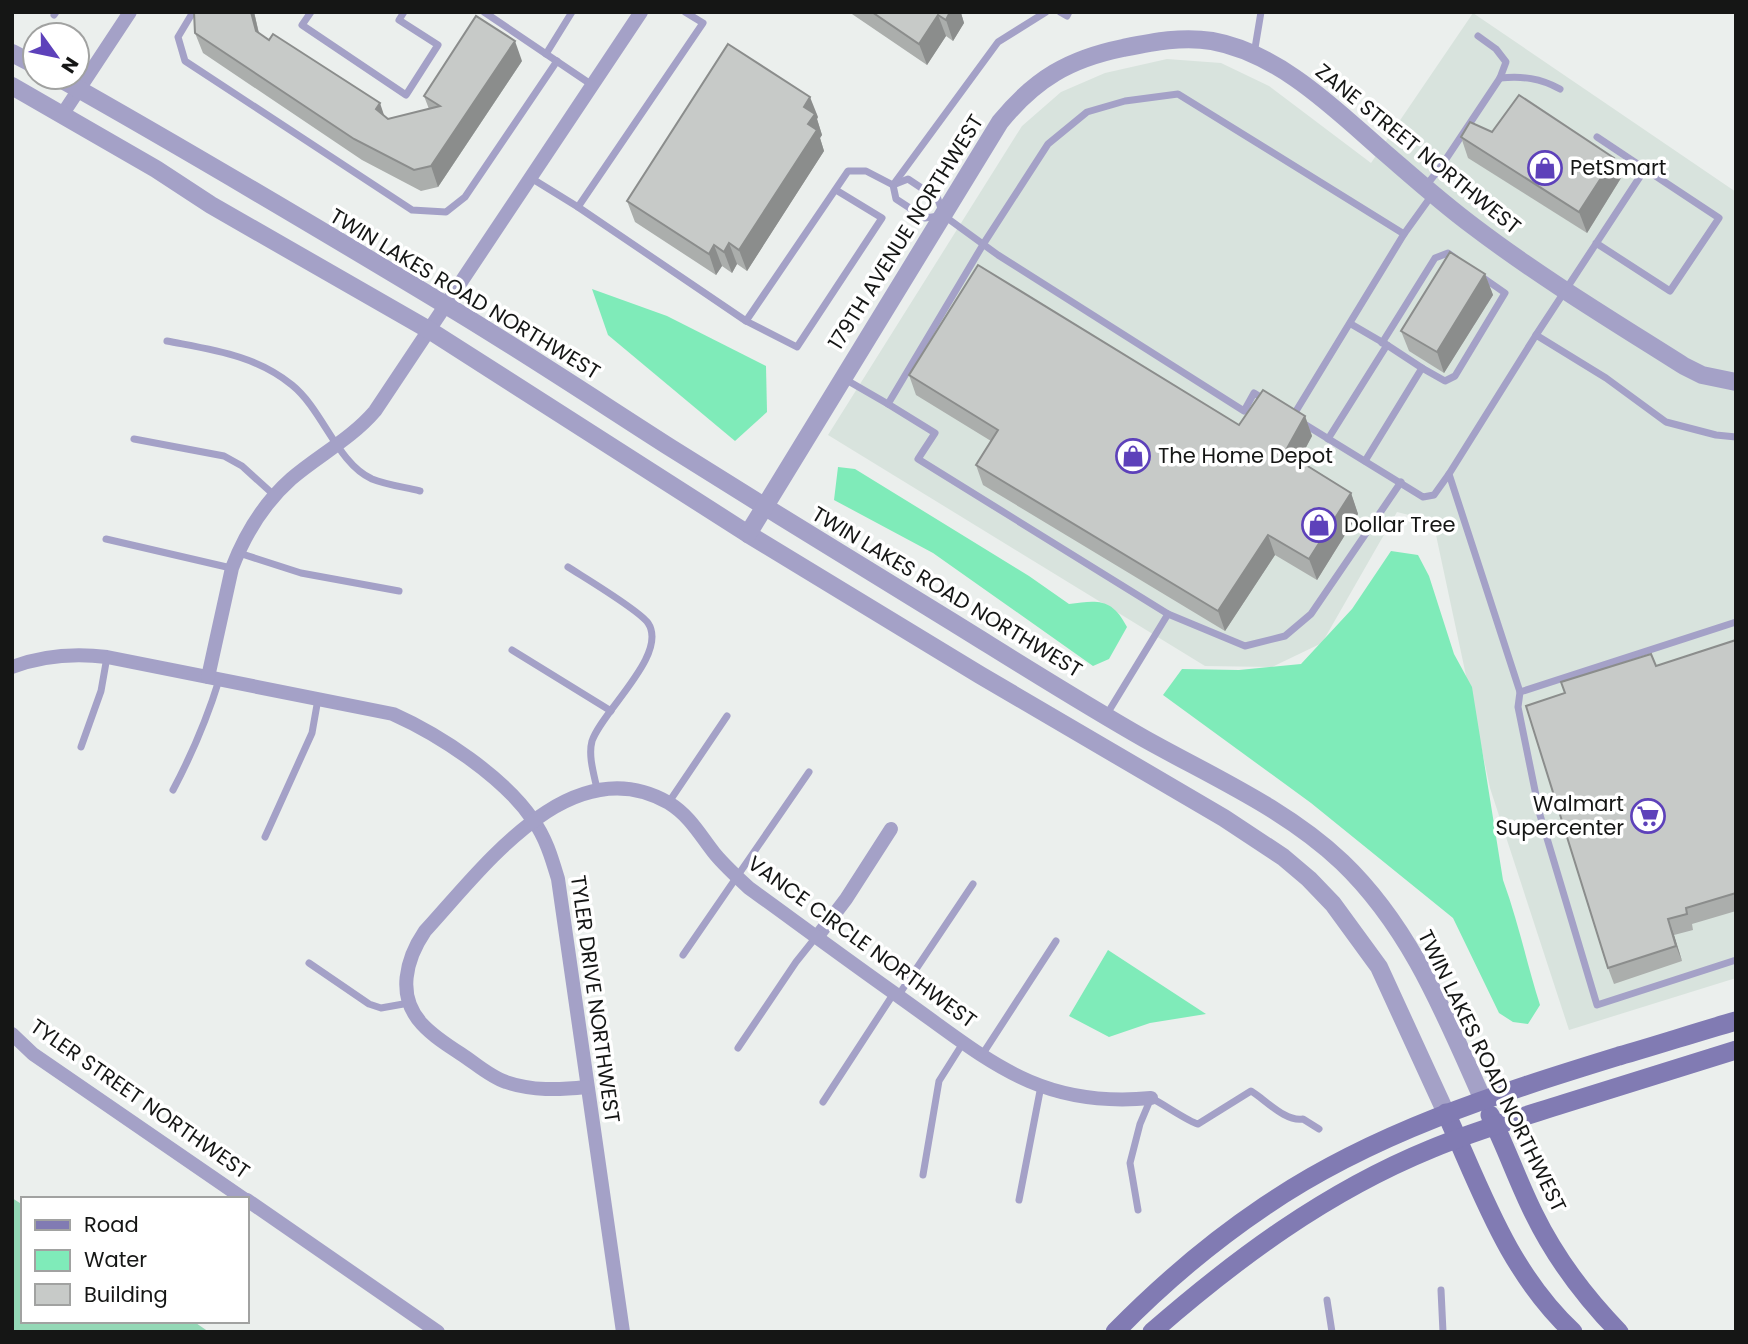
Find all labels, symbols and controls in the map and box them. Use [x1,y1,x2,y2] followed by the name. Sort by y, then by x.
[21,21,91,91] north arrow
[55,52,85,78] text: N
[1310,57,1527,241] street label: ZANE STREET NORTHWEST
[821,109,990,355] street label: 179TH AVENUE NORTHWEST
[1526,149,1564,187] shop icon: PetSmart
[1570,153,1666,182] place label: PetSmart
[325,201,606,386] street label: TWIN LAKES ROAD NORTHWEST
[1114,437,1152,475] shop icon: The Home Depot
[1158,441,1333,470] place label: The Home Depot
[807,499,1088,684] street label: TWIN LAKES ROAD NORTHWEST
[1300,506,1338,544] shop icon: Dollar Tree
[1344,510,1456,539] place label: Dollar Tree
[1495,789,1624,842] place label: Walmart Supercenter
[1629,797,1667,835] supermarket icon: Walmart Supercenter
[742,849,983,1035] street label: VANCE CIRCLE NORTHWEST
[564,873,627,1125] street label: TYLER DRIVE NORTHWEST
[1411,925,1574,1217] street label: TWIN LAKES ROAD NORTHWEST
[25,1012,256,1186] street label: TYLER STREET NORTHWEST
[21,1197,248,1323] legend
[84,1210,139,1239] text: Road
[84,1245,147,1274] text: Water
[84,1280,168,1309] text: Building

